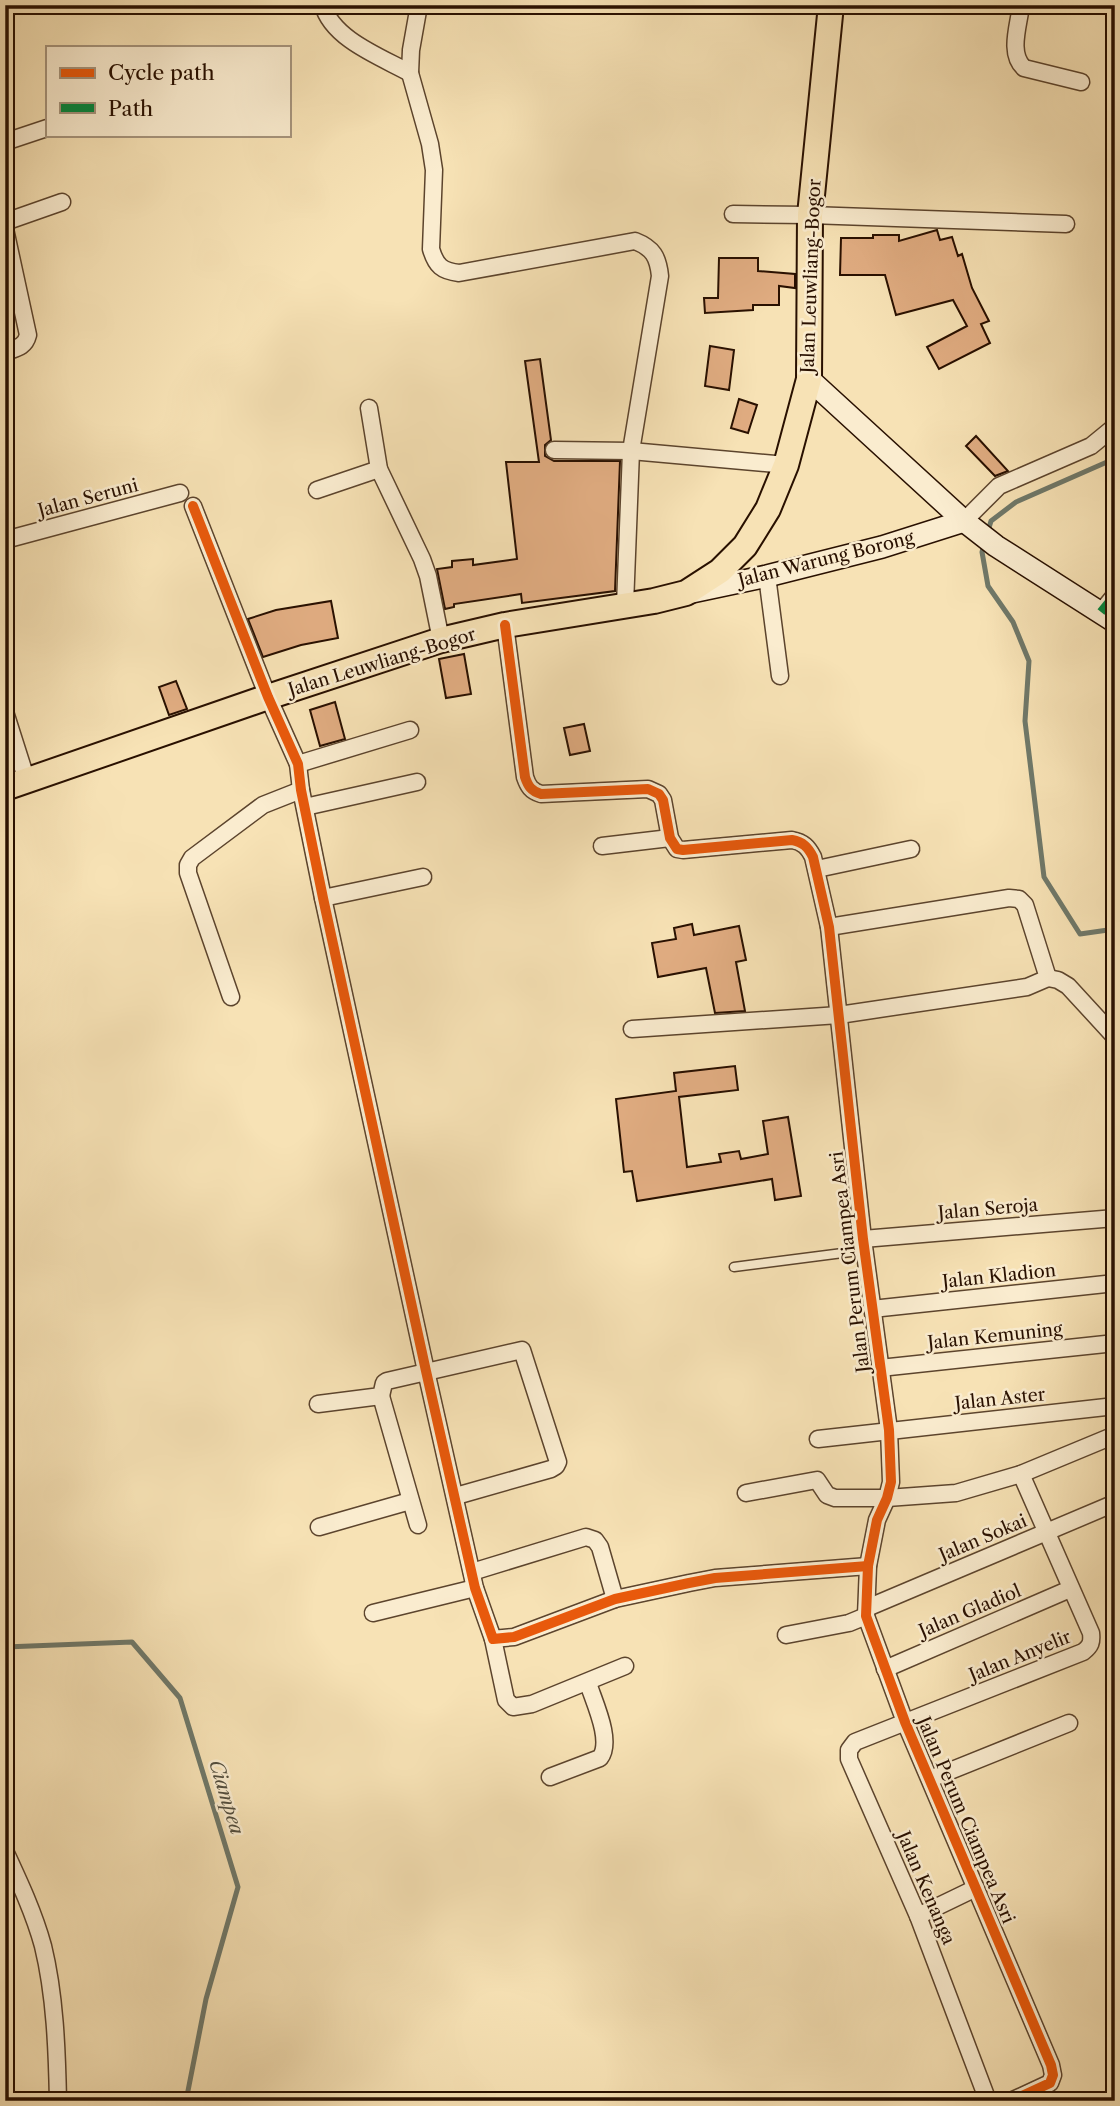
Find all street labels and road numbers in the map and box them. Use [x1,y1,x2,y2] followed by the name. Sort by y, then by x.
[797,178,825,377] street label: Jalan Leuwliang-Bogor
[33,474,141,523] street label: Jalan Seruni
[733,526,917,592] street label: Jalan Warung Borong
[283,623,479,702] street label: Jalan Leuwliang-Bogor
[825,1150,875,1377] street label: Jalan Perum Ciampea Asri
[934,1194,1039,1225] street label: Jalan Seroja
[938,1259,1057,1293] street label: Jalan Kladion
[923,1318,1064,1354] street label: Jalan Kemuning
[951,1383,1047,1415] street label: Jalan Aster
[933,1509,1031,1568] street label: Jalan Sokai
[913,1580,1024,1644] street label: Jalan Gladiol
[963,1625,1075,1688] street label: Jalan Anyelir
[911,1710,1020,1927] street label: Jalan Perum Ciampea Asri
[891,1825,960,1948] street label: Jalan Kenanga

